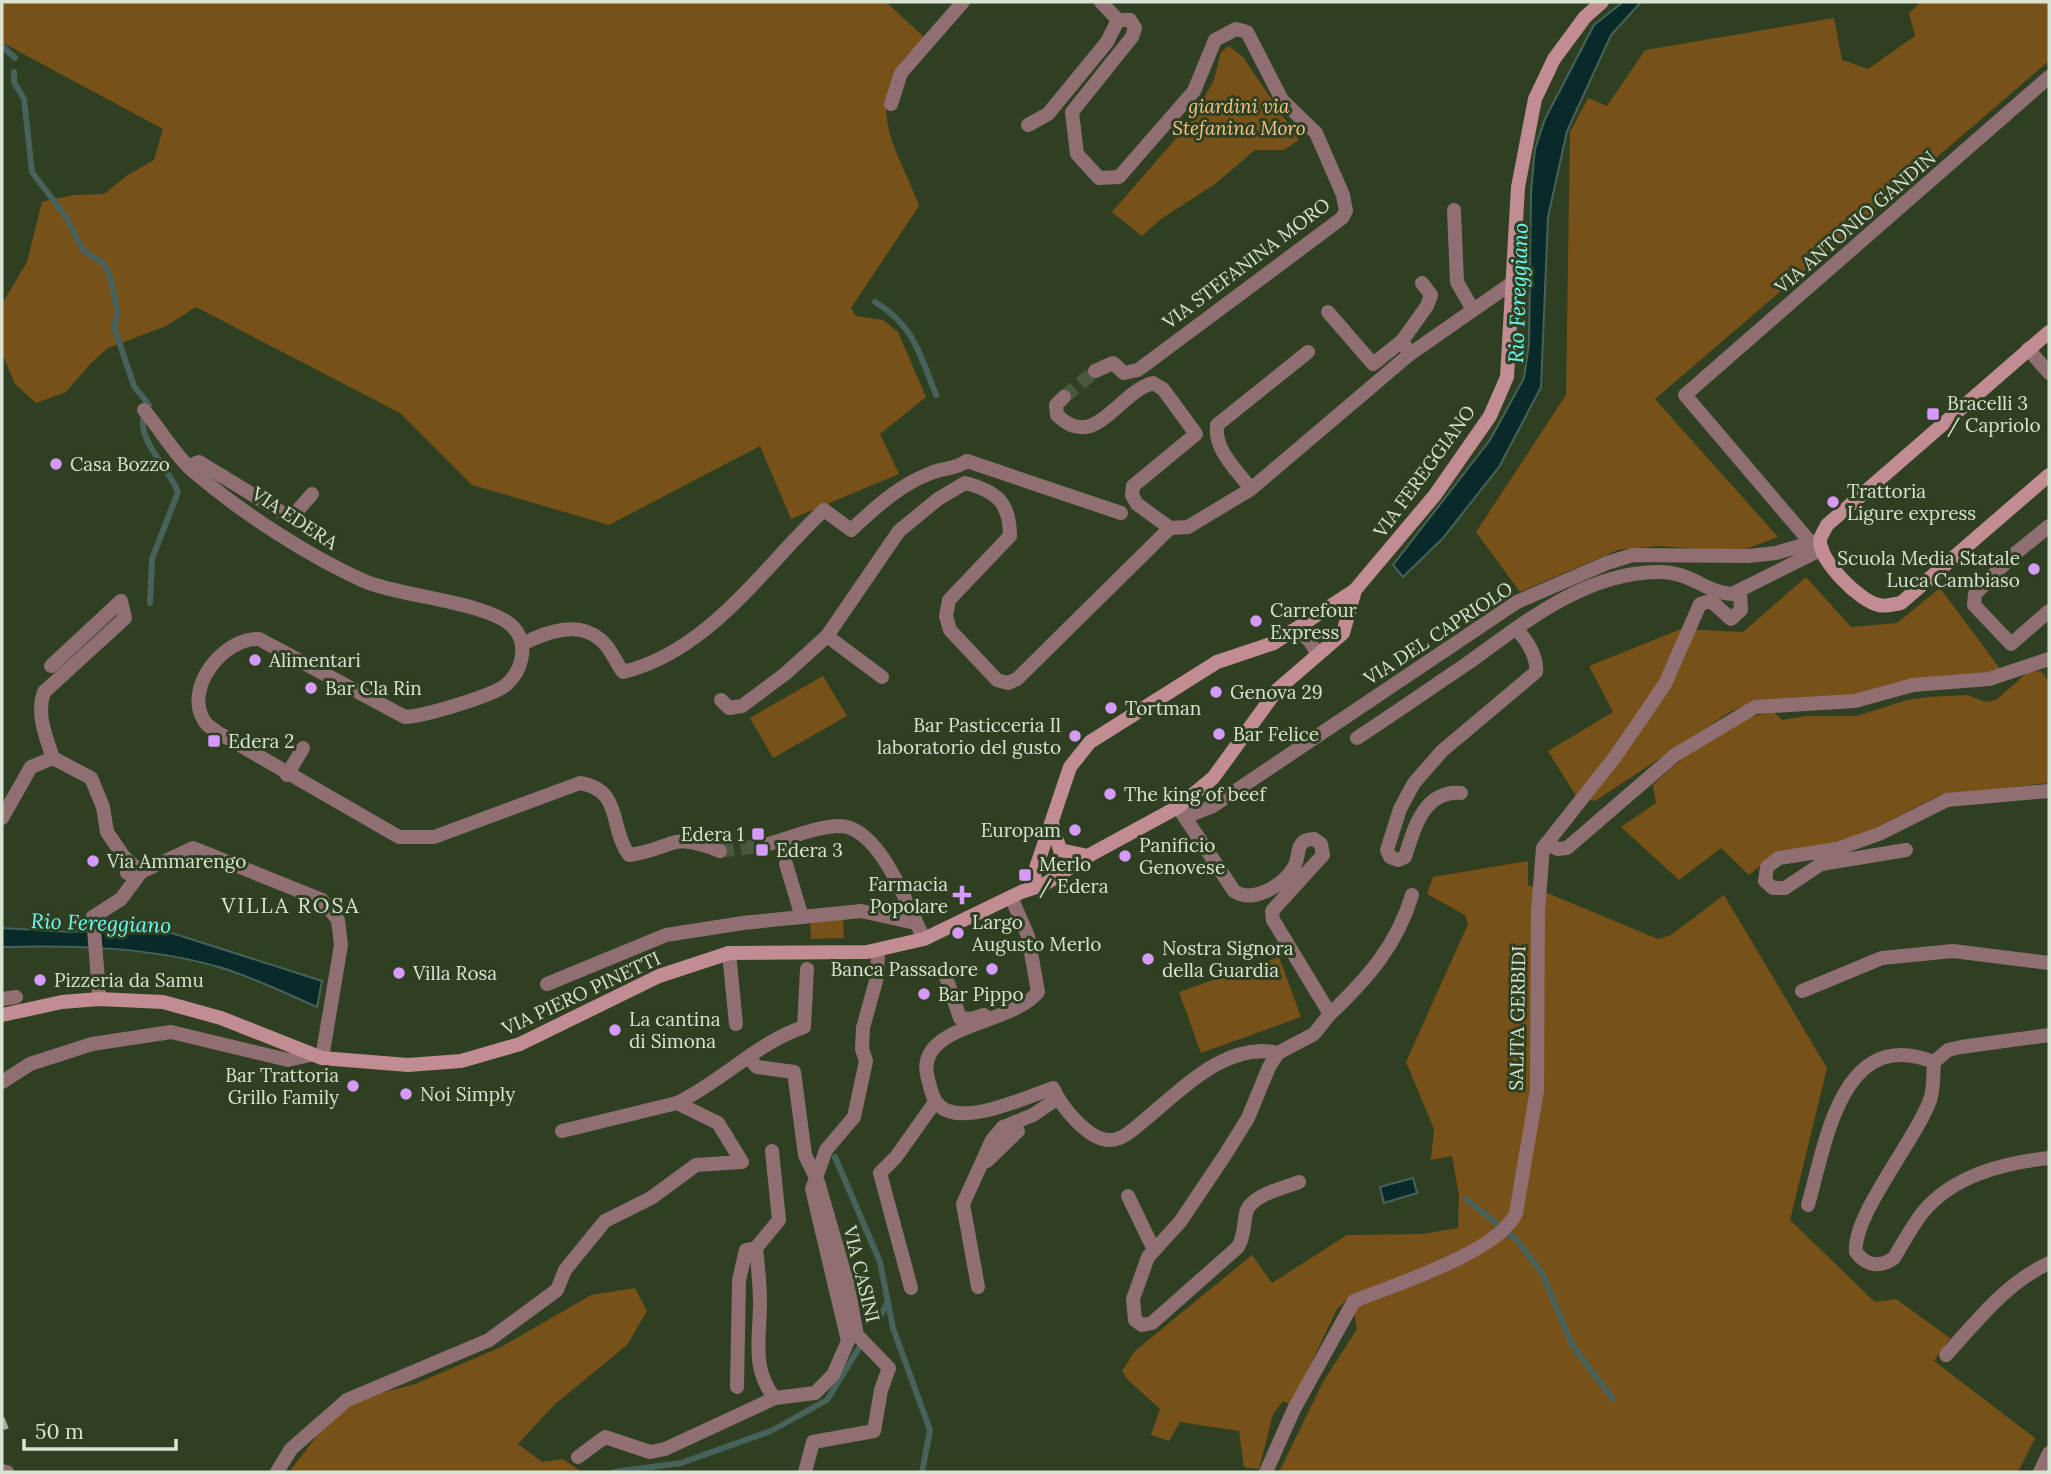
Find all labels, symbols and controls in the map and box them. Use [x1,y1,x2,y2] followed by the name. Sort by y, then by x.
[1172,94,1306,140] park label: giardini via Stefanina Moro
[1769,146,1940,299] street label: VIA ANTONIO GANDIN
[1157,192,1334,334] street label: VIA STEFANINA MORO
[1502,222,1534,364] water label: Rio Fereggiano
[1947,391,2041,438] place label: Bracelli 3 / Capriolo
[1367,400,1480,543] street label: VIA FEREGGIANO
[1925,406,1941,422] marker: Bracelli 3 / Capriolo
[70,452,170,476] place label: Casa Bozzo
[48,456,64,472] marker: Casa Bozzo
[1847,479,1976,525] place label: Trattoria Ligure express
[247,481,344,555] street label: VIA EDERA
[1825,494,1841,510] marker: Trattoria Ligure express
[1837,546,2020,592] place label: Scuola Media Statale Luca Cambiaso
[2026,561,2042,577] marker: Scuola Media Statale Luca Cambiaso
[1358,576,1517,691] street label: VIA DEL CAPRIOLO
[1270,598,1357,644] place label: Carrefour Express
[1248,613,1264,629] marker: Carrefour Express
[268,648,361,672] place label: Alimentari
[247,652,263,668] marker: Alimentari
[325,676,422,700] place label: Bar Cla Rin
[303,680,319,696] marker: Bar Cla Rin
[1230,680,1323,704] place label: Genova 29
[1208,684,1224,700] marker: Genova 29
[1125,696,1201,720] place label: Tortman
[1103,700,1119,716] marker: Tortman
[877,713,1061,759] place label: Bar Pasticceria Il laboratorio del gusto
[1233,722,1319,746] place label: Bar Felice
[1211,726,1227,742] marker: Bar Felice
[1067,728,1083,744] marker: Bar Pasticceria Il laboratorio del gusto
[228,729,295,753] place label: Edera 2
[206,733,222,749] marker: Edera 2
[1124,782,1267,806] place label: The king of beef
[1102,786,1118,802] marker: The king of beef
[981,818,1061,842] place label: Europam
[681,822,744,846] place label: Edera 1
[1067,822,1083,838] marker: Europam
[750,826,766,842] marker: Edera 1
[1139,833,1225,879] place label: Panificio Genovese
[776,838,843,862] place label: Edera 3
[754,842,770,858] marker: Edera 3
[1117,848,1133,864] marker: Panificio Genovese
[106,849,246,873] place label: Via Ammarengo
[1039,852,1109,899] place label: Merlo / Edera
[85,853,101,869] marker: Via Ammarengo
[1017,867,1033,883] marker: Merlo / Edera
[868,872,948,918] place label: Farmacia Popolare
[954,887,970,903] marker: Farmacia Popolare
[221,892,360,919] district label: VILLA ROSA
[30,907,172,939] water label: Rio Fereggiano
[971,910,1101,956] place label: Largo Augusto Merlo
[950,925,966,941] marker: Largo Augusto Merlo
[1162,936,1294,982] place label: Nostra Signora della Guardia
[1504,945,1530,1091] street label: SALITA GERBIDI
[497,946,664,1041] street label: VIA PIERO PINETTI
[1140,951,1156,967] marker: Nostra Signora della Guardia
[831,957,978,981] place label: Banca Passadore
[412,961,497,985] place label: Villa Rosa
[984,961,1000,977] marker: Banca Passadore
[391,965,407,981] marker: Villa Rosa
[54,968,204,992] place label: Pizzeria da Samu
[32,972,48,988] marker: Pizzeria da Samu
[938,982,1024,1006] place label: Bar Pippo
[916,986,932,1002] marker: Bar Pippo
[629,1007,721,1053] place label: La cantina di Simona
[607,1022,623,1038] marker: La cantina di Simona
[225,1063,339,1109] place label: Bar Trattoria Grillo Family
[345,1078,361,1094] marker: Bar Trattoria Grillo Family
[420,1082,515,1106] place label: Noi Simply
[398,1086,414,1102] marker: Noi Simply
[838,1222,886,1325] street label: VIA CASINI
[24,1408,177,1452] scale bar
[35,1418,84,1445] text: 50 m

